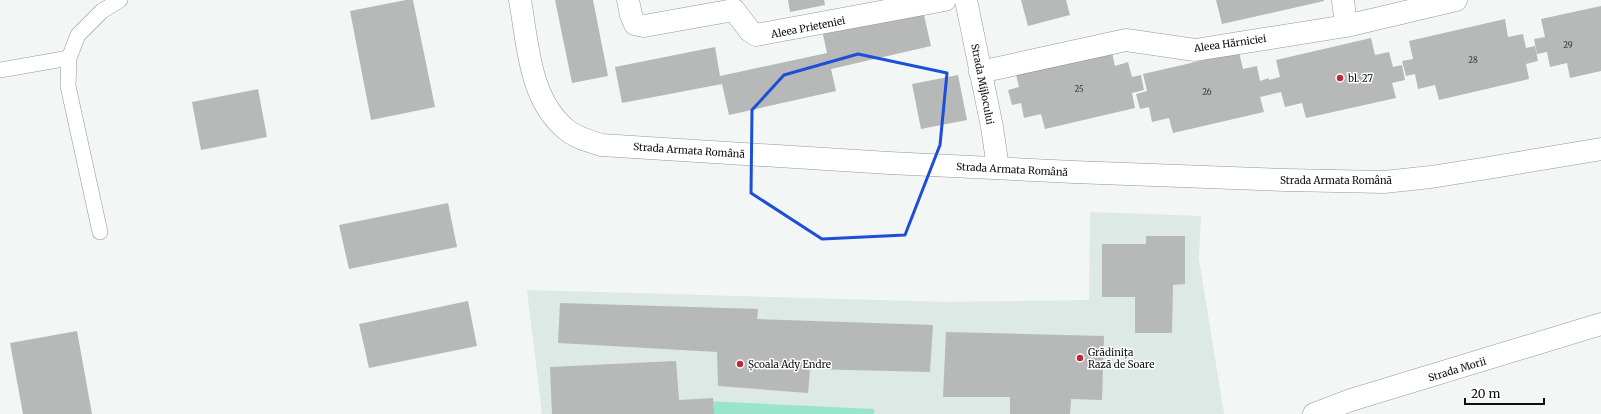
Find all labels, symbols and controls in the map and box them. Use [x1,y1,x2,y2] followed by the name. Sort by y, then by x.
[769,14,846,41] street label: Aleea Prieteniei
[1192,32,1267,55] street label: Aleea Hărniciei
[1563,40,1573,50] house number: 29
[968,42,997,126] street label: Strada Mijlocului
[1468,55,1478,65] house number: 28
[1347,72,1373,85] place label: bl. 27
[1335,73,1345,83] marker: bl. 27
[1074,84,1084,94] house number: 25
[1202,87,1212,97] house number: 26
[633,140,746,161] street label: Strada Armata Română
[956,160,1069,179] street label: Strada Armata Română
[1280,174,1393,187] street label: Strada Armata Română
[1088,346,1154,371] place label: Grădinița Rază de Soare
[1075,353,1085,363] marker: Grădinița Rază de Soare
[1427,354,1488,384] street label: Strada Morii
[748,358,831,371] place label: Școala Ady Endre
[735,359,745,369] marker: Școala Ady Endre
[1465,380,1544,406] scale bar
[1471,386,1500,401] text: 20 m

